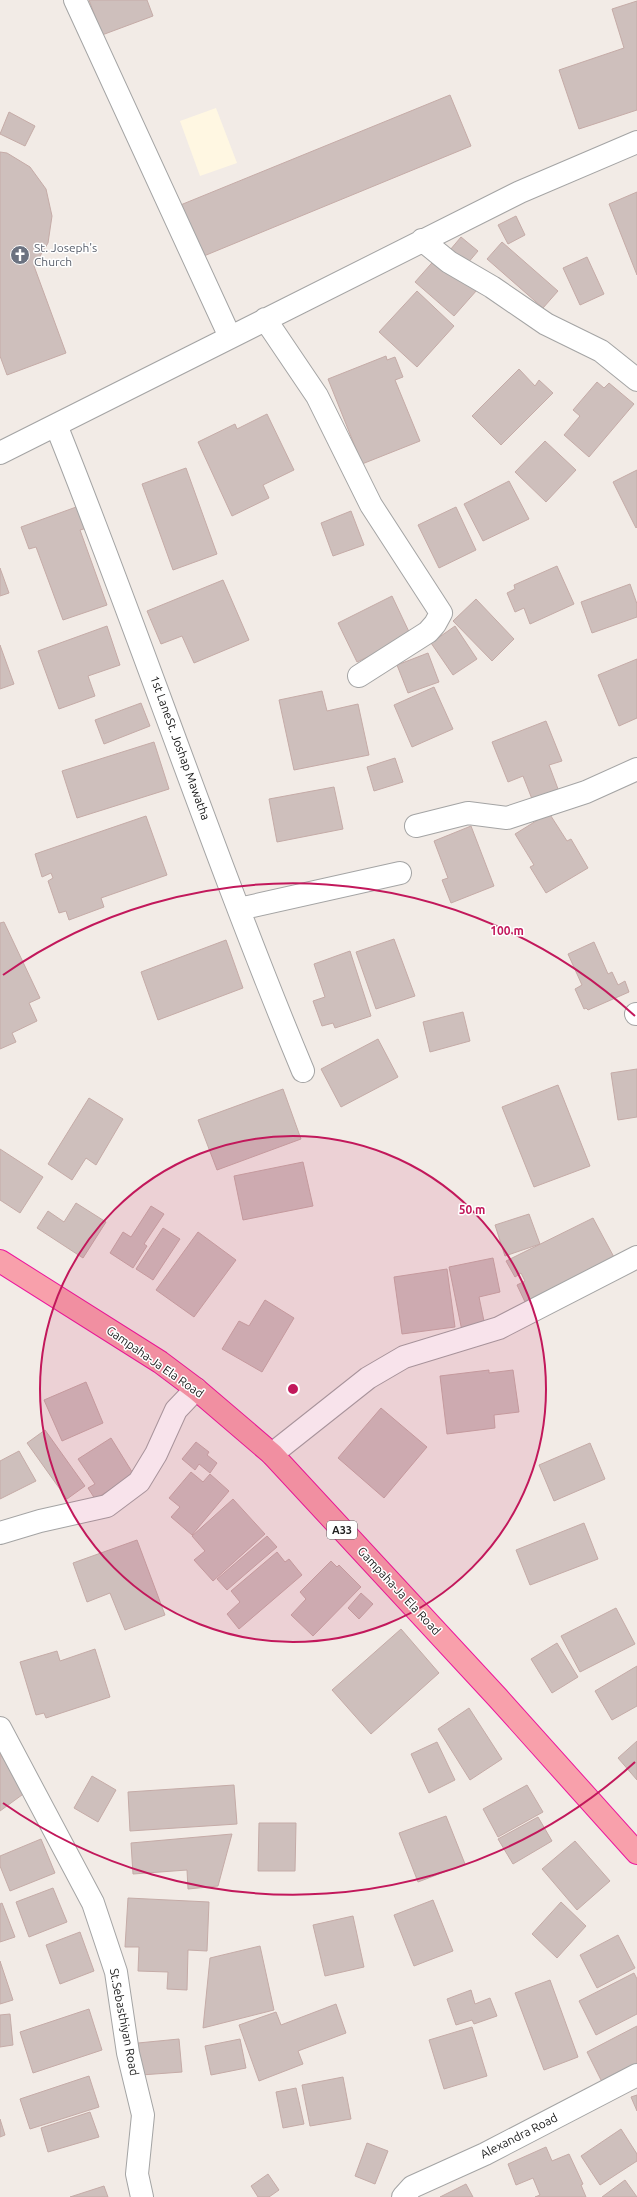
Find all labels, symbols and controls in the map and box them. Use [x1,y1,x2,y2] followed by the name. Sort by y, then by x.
[34,241,97,268] place label: St. Joseph's Church
[9,244,31,266] church icon: St. Joseph's Church
[148,674,213,822] street label: 1st LaneSt. Joshap Mawatha
[490,924,524,937] text: 100 m
[459,1203,485,1216] text: 50 m
[104,1323,206,1400] street label: Gampaha-Ja Ela Road
[286,1382,300,1396] centre of rings
[327,1521,357,1539] road number: A33
[355,1544,443,1637] street label: Gampaha-Ja Ela Road
[108,1967,141,2077] street label: St.Sebasthiyan Road
[478,2111,559,2161] street label: Alexandra Road

